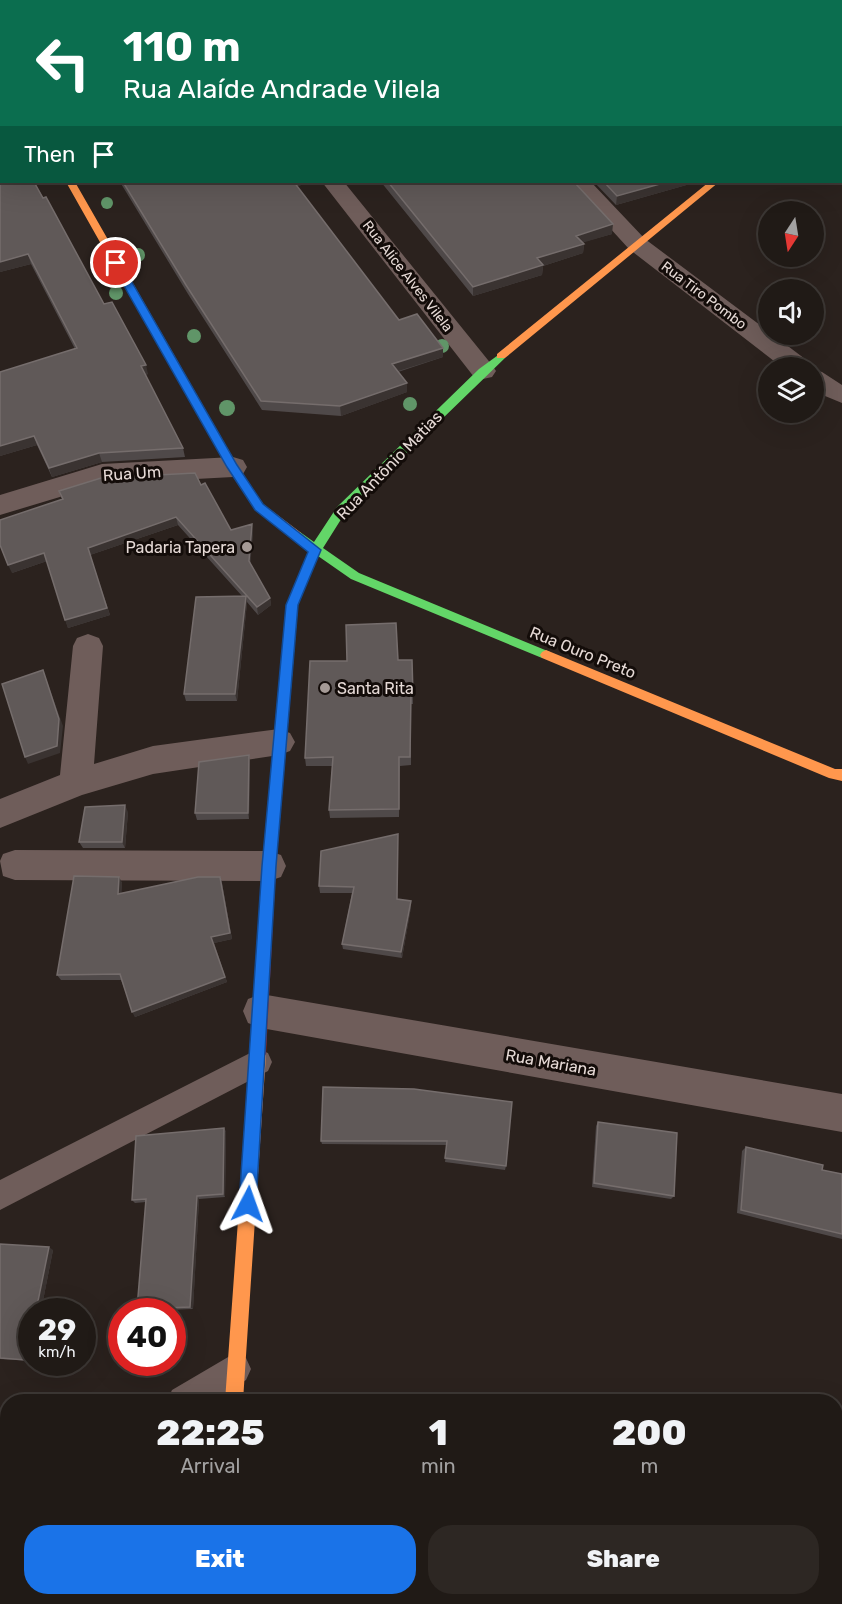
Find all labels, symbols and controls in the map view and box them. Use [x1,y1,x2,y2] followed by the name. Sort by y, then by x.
[123,22,241,72] text: 110 m
[24,24,102,102] icon: left
[123,73,441,105] text: Rua Alaíde Andrade Vilela
[87,138,120,171] icon: arrive
[24,141,75,168] text: Then
[758,201,824,267] north arrow
[758,201,824,423] map controls
[359,217,456,335] street label: Rua Alice Alves Vilela
[90,237,141,288] pin
[99,246,132,279] icon: arrive
[658,258,750,333] street label: Rua Tiro Pombo
[758,279,824,345] button: sound
[758,357,824,423] button: layers
[333,407,446,524] street label: Rua Antônio Matias
[102,462,162,485] street label: Rua Um
[126,538,235,557] place label: Padaria Tapera
[240,540,254,554] marker: Padaria Tapera
[527,623,639,682] street label: Rua Ouro Preto
[337,679,414,698] place label: Santa Rita
[318,681,332,695] marker: Santa Rita
[504,1045,598,1080] street label: Rua Mariana
[216,1172,280,1236] position arrow
[108,1298,186,1376] speed limit sign: 40
[38,1312,76,1348] text: 29
[38,1343,76,1361] text: km/h
[156,1411,265,1454] text: 22:25
[429,1411,448,1454] text: 1
[612,1411,687,1454] text: 200
[180,1454,240,1478] text: Arrival
[421,1454,456,1478] text: min
[640,1454,658,1478] text: m
[24,1525,416,1594] button: Exit
[428,1525,819,1594] button: Share

